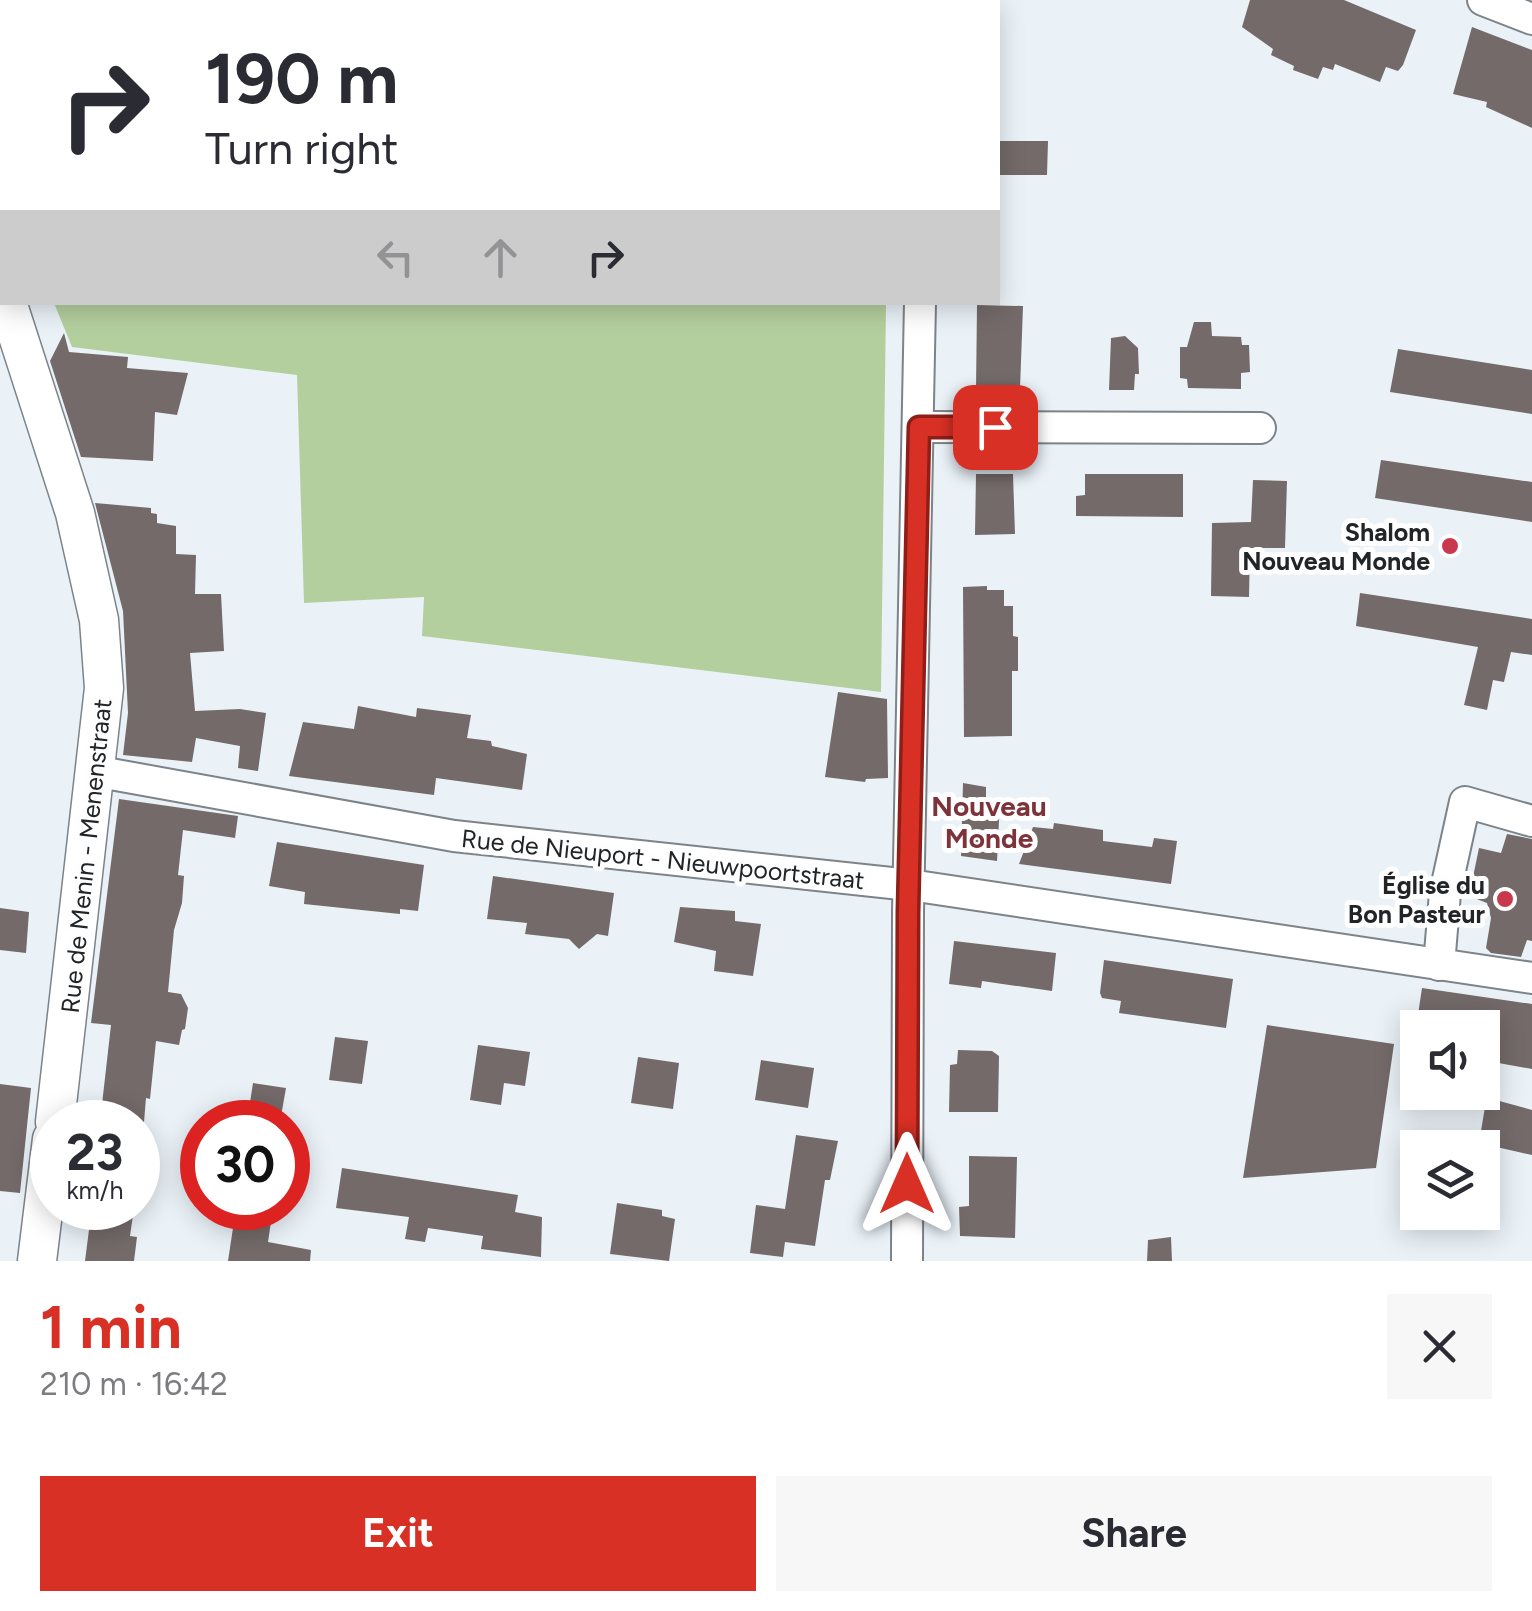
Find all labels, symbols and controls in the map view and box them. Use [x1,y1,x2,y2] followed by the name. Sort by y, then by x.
[205,36,398,121] text: 190 m
[40,40,170,170] icon: right
[205,121,398,175] text: Turn right
[368,230,423,285] icon: left
[473,230,528,285] icon: ahead
[578,230,633,285] icon: right
[953,385,1038,470] pin
[968,400,1023,455] icon: arrive
[1242,517,1430,576] place label: Shalom Nouveau Monde
[1439,535,1461,557] marker: Shalom Nouveau Monde
[55,697,117,1015] street label: Rue de Menin - Menenstraat
[931,789,1047,855] district label: Nouveau Monde
[460,823,866,895] street label: Rue de Nieuport - Nieuwpoortstraat
[1348,870,1486,929] place label: Église du Bon Pasteur
[1494,888,1516,910] marker: Église du Bon Pasteur
[1400,1010,1500,1230] map controls
[1400,1010,1500,1110] button: sound
[180,1100,310,1230] speed limit sign: 30
[67,1122,123,1183] text: 23
[1400,1130,1500,1230] button: layers
[855,1132,959,1236] position arrow
[66,1175,124,1205] text: km/h
[40,1291,182,1363] text: 1 min
[1387,1294,1492,1399] button: close
[40,1365,228,1403] text: 210 m · 16:42
[40,1476,756,1591] button: Exit
[776,1476,1492,1591] button: Share

